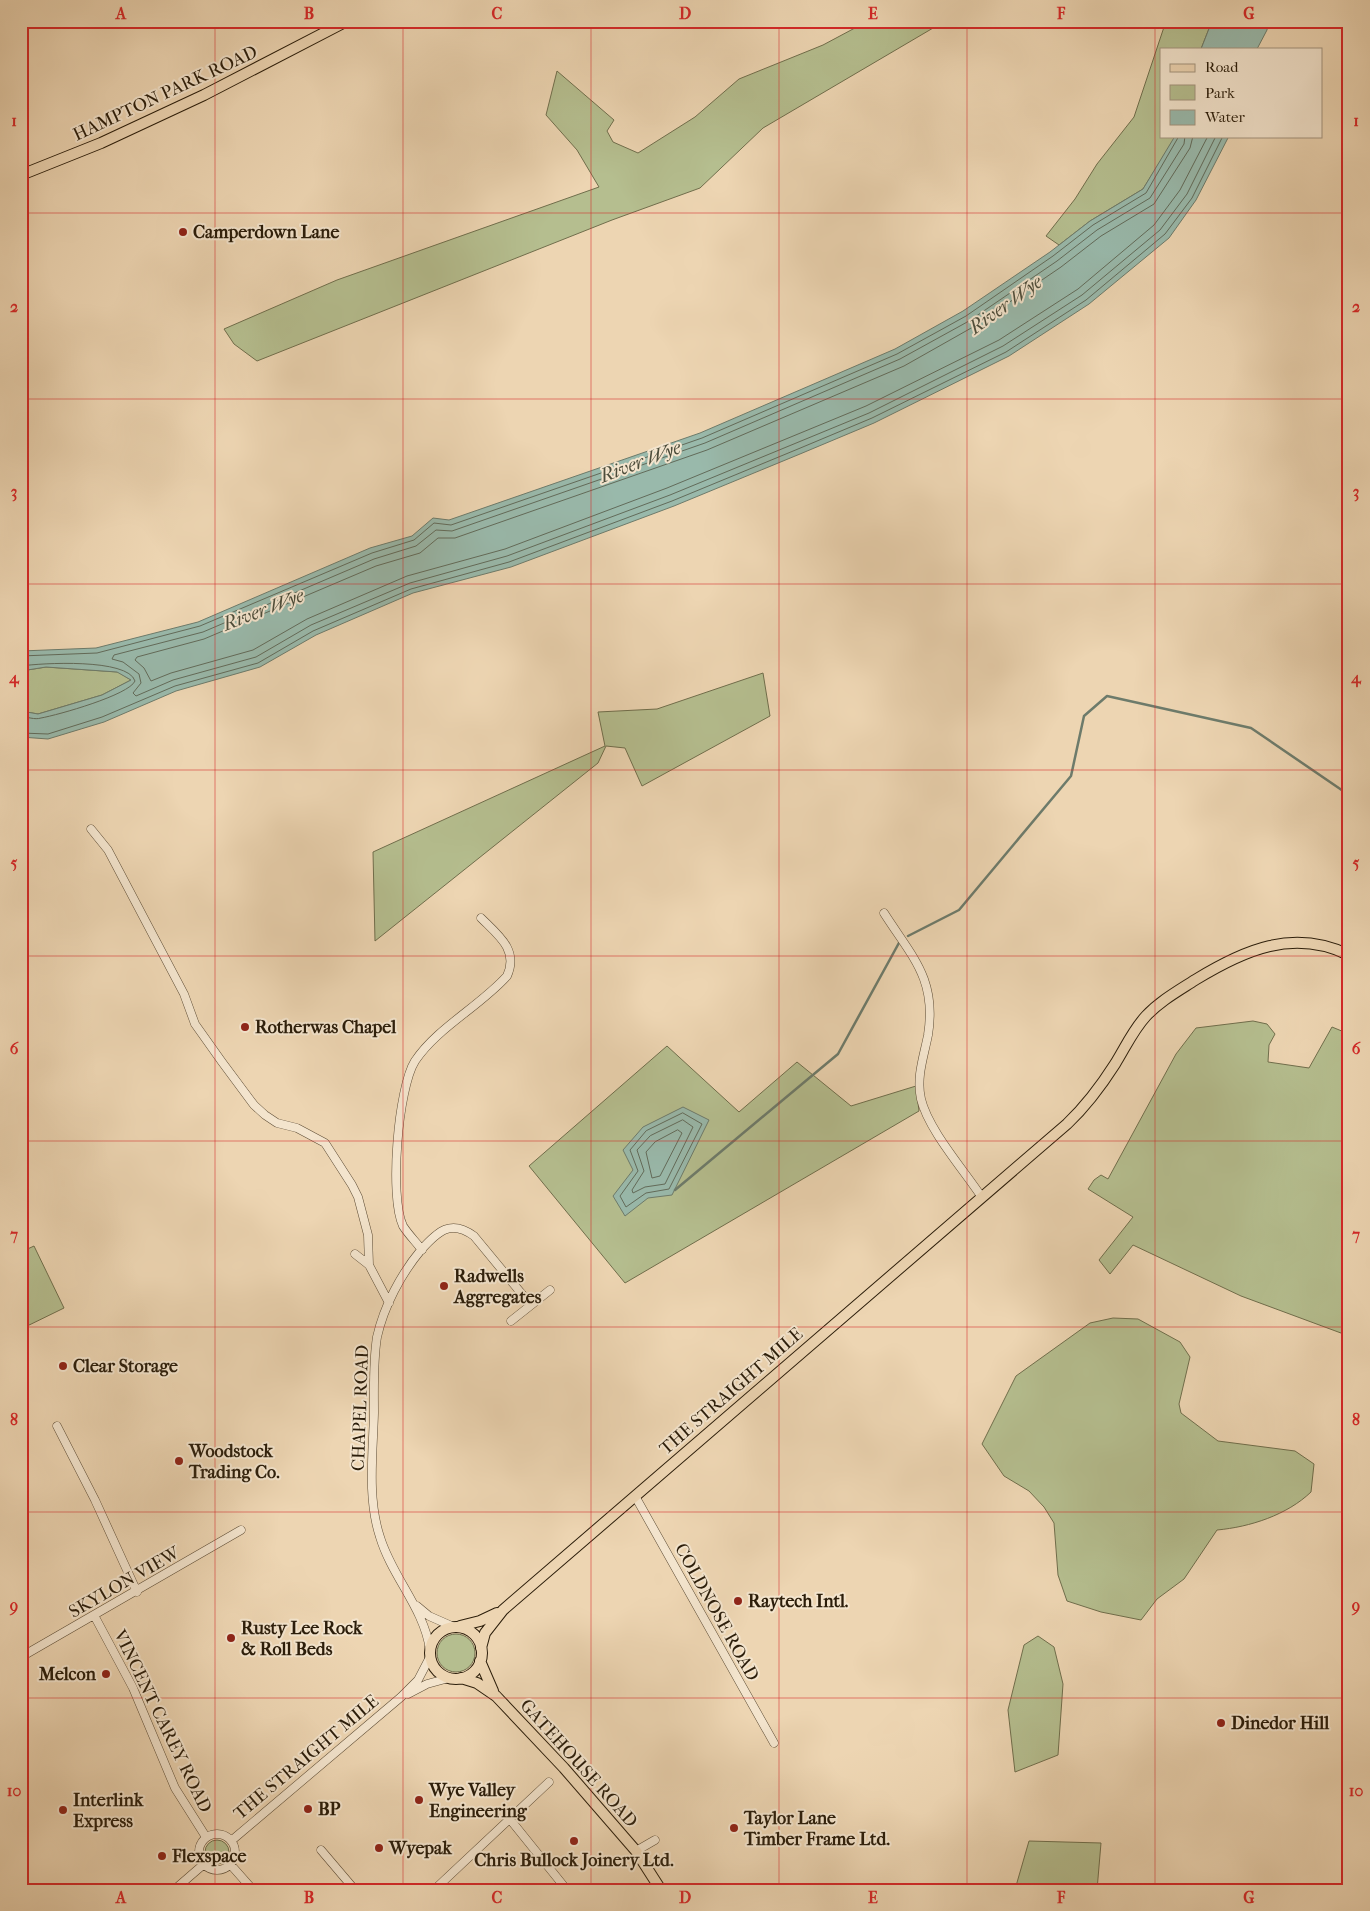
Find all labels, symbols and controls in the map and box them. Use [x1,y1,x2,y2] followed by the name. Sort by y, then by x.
[115,4,127,23] text: A
[304,4,314,23] text: B
[492,4,503,23] text: C
[679,4,691,23] text: D
[868,4,878,23] text: E
[1056,4,1066,23] text: F
[1243,4,1255,23] text: G
[70,41,261,145] street label: HAMPTON PARK ROAD
[1160,48,1322,138] legend
[1205,58,1239,76] text: Road
[1205,84,1235,102] text: Park
[1204,108,1245,126] text: Water
[11,111,17,130] text: 1
[1353,111,1359,130] text: 1
[193,222,339,243] place label: Camperdown Lane
[177,226,189,238] marker: Camperdown Lane
[963,270,1047,340] water label: River Wye
[10,297,18,316] text: 2
[1352,297,1360,316] text: 2
[595,436,685,488] water label: River Wye
[11,482,17,502] text: 3
[1353,482,1359,502] text: 3
[218,584,308,636] water label: River Wye
[8,668,20,688] text: 4
[1350,668,1362,688] text: 4
[11,853,18,872] text: 5
[1353,853,1360,872] text: 5
[255,1017,397,1038] place label: Rotherwas Chapel
[239,1021,251,1033] marker: Rotherwas Chapel
[10,1039,19,1058] text: 6
[1352,1039,1361,1058] text: 6
[9,1225,18,1244] text: 7
[1351,1225,1360,1244] text: 7
[453,1266,542,1308] place label: Radwells Aggregates
[438,1280,450,1292] marker: Radwells Aggregates
[656,1324,807,1459] street label: THE STRAIGHT MILE
[348,1345,373,1472] street label: CHAPEL ROAD
[73,1356,178,1377] place label: Clear Storage
[57,1360,69,1372] marker: Clear Storage
[10,1410,18,1429] text: 8
[1352,1410,1360,1429] text: 8
[188,1441,280,1483] place label: Woodstock Trading Co.
[173,1455,185,1467] marker: Woodstock Trading Co.
[670,1540,763,1685] street label: COLDNOSE ROAD
[65,1542,184,1623] street label: SKYLON VIEW
[748,1591,849,1612] place label: Raytech Intl.
[732,1595,744,1607] marker: Raytech Intl.
[9,1596,18,1616] text: 9
[1351,1596,1360,1616] text: 9
[241,1618,363,1660] place label: Rusty Lee Rock & Roll Beds
[109,1625,216,1816] street label: VINCENT CAREY ROAD
[225,1632,237,1644] marker: Rusty Lee Rock & Roll Beds
[38,1664,97,1685] place label: Melcon
[100,1668,112,1680] marker: Melcon
[230,1691,383,1824] street label: THE STRAIGHT MILE
[516,1695,642,1832] street label: GATEHOUSE ROAD
[1231,1713,1330,1734] place label: Dinedor Hill
[1215,1717,1227,1729] marker: Dinedor Hill
[428,1780,528,1822] place label: Wye Valley Engineering
[7,1781,21,1800] text: 10
[1349,1781,1363,1800] text: 10
[73,1790,144,1832] place label: Interlink Express
[413,1794,425,1806] marker: Wye Valley Engineering
[318,1799,341,1820] place label: BP
[302,1803,314,1815] marker: BP
[57,1804,69,1816] marker: Interlink Express
[743,1808,891,1850] place label: Taylor Lane Timber Frame Ltd.
[728,1822,740,1834] marker: Taylor Lane Timber Frame Ltd.
[568,1835,580,1847] marker: Chris Bullock Joinery Ltd.
[388,1838,452,1859] place label: Wyepak
[373,1842,385,1854] marker: Wyepak
[171,1846,246,1867] place label: Flexspace
[156,1850,168,1862] marker: Flexspace
[474,1850,674,1871] place label: Chris Bullock Joinery Ltd.
[115,1888,127,1907] text: A
[304,1888,314,1907] text: B
[492,1888,503,1907] text: C
[679,1888,691,1907] text: D
[868,1888,878,1907] text: E
[1056,1888,1066,1907] text: F
[1243,1888,1255,1907] text: G

